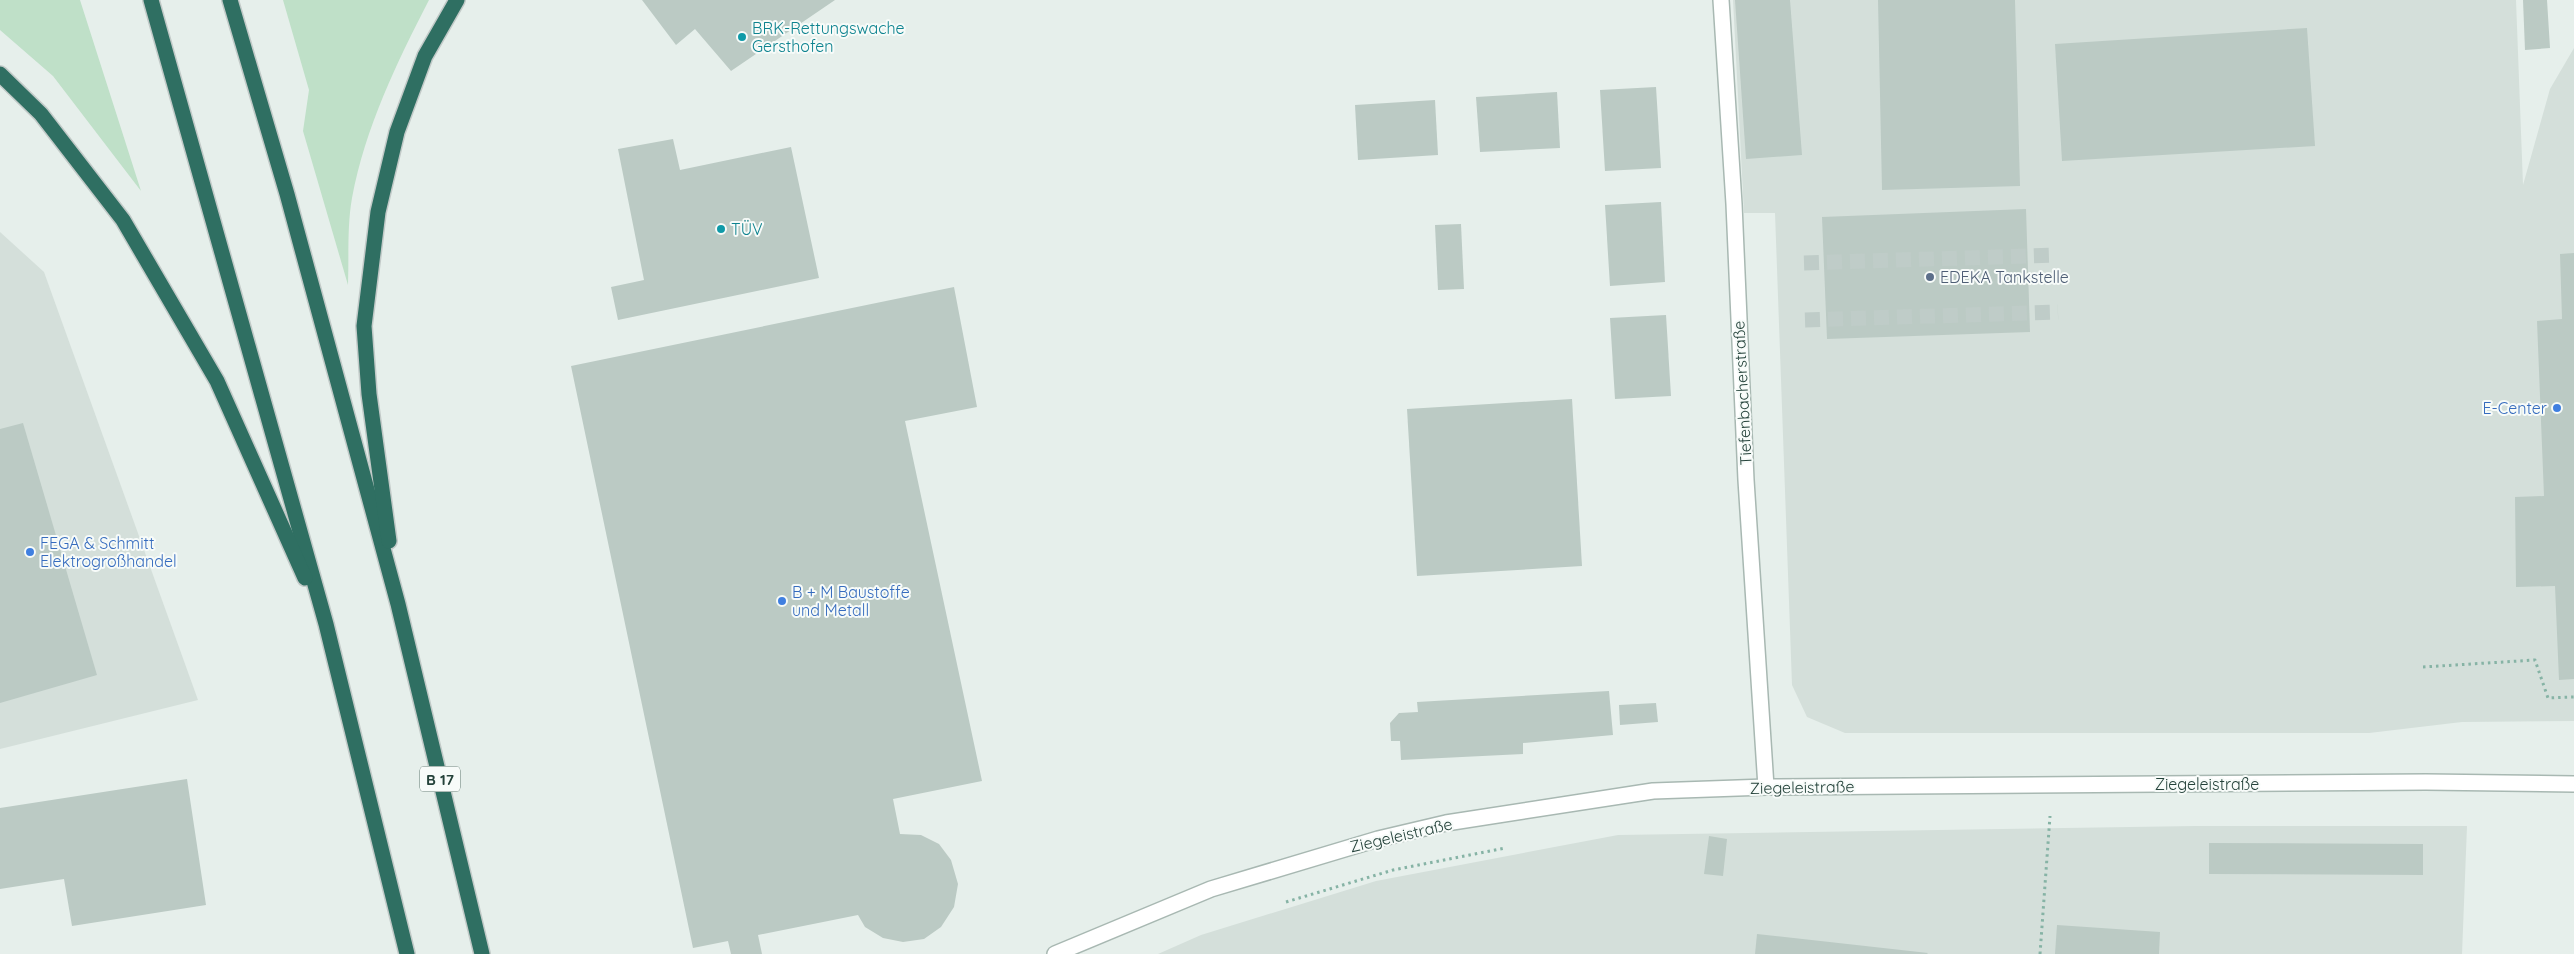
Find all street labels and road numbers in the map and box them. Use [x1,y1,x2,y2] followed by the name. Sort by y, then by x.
[1728,320,1756,466] street label: Tiefenbacherstraße
[420,766,460,792] road number: B 17
[2155,774,2259,794] street label: Ziegeleistraße
[1749,776,1855,798] street label: Ziegeleistraße
[1348,813,1454,857] street label: Ziegeleistraße

